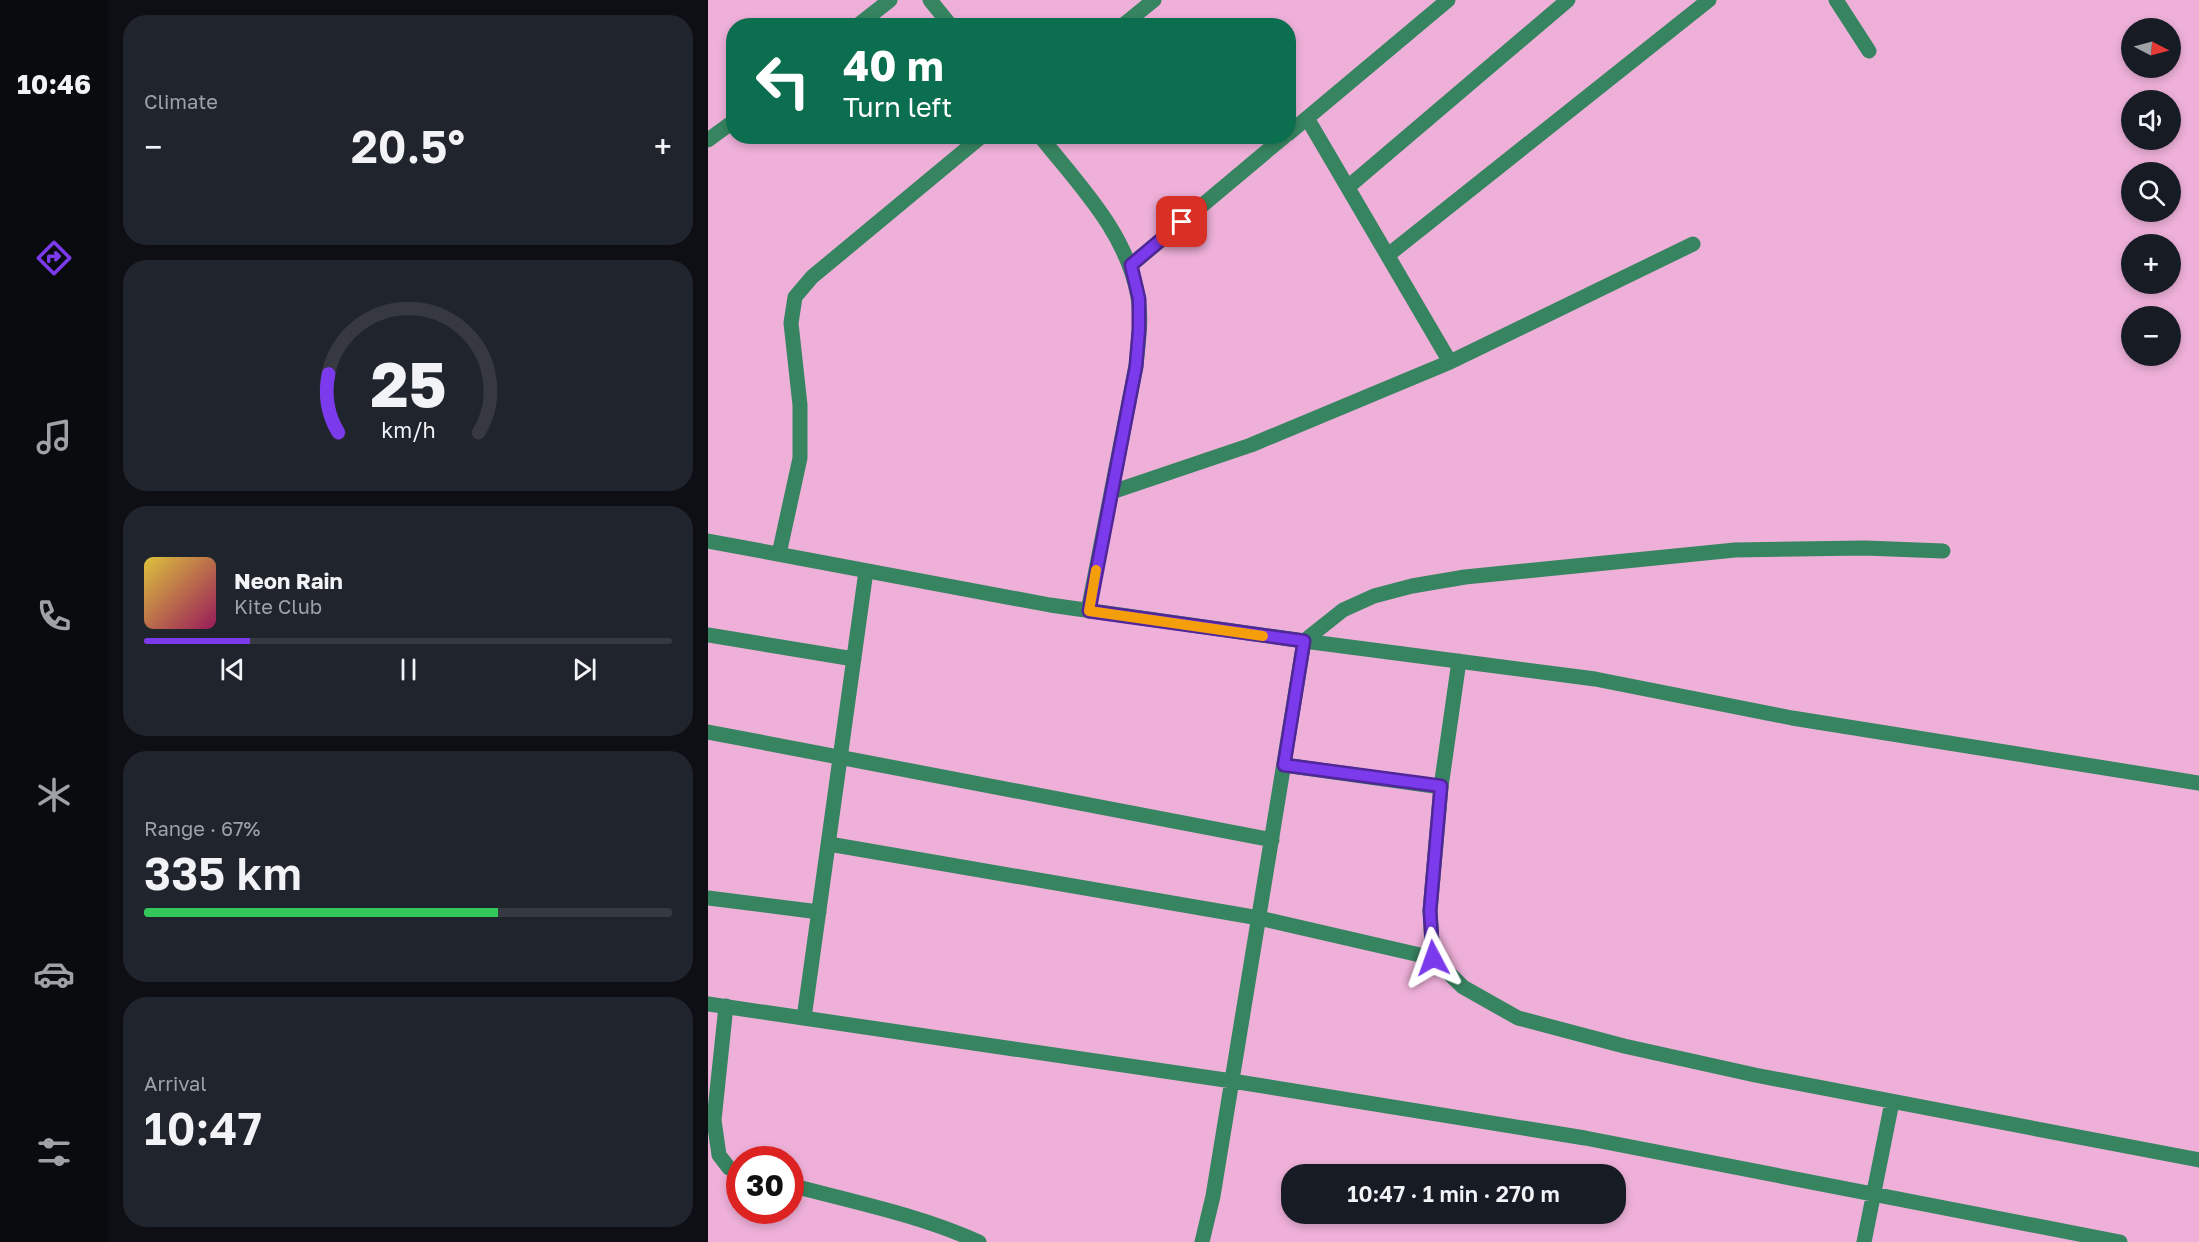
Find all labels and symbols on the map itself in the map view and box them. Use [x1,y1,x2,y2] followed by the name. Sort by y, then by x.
[2121,18,2181,78] north arrow
[1156,196,1207,247] pin
[1401,926,1465,990] position arrow
[726,1146,804,1224] speed limit sign: 30

